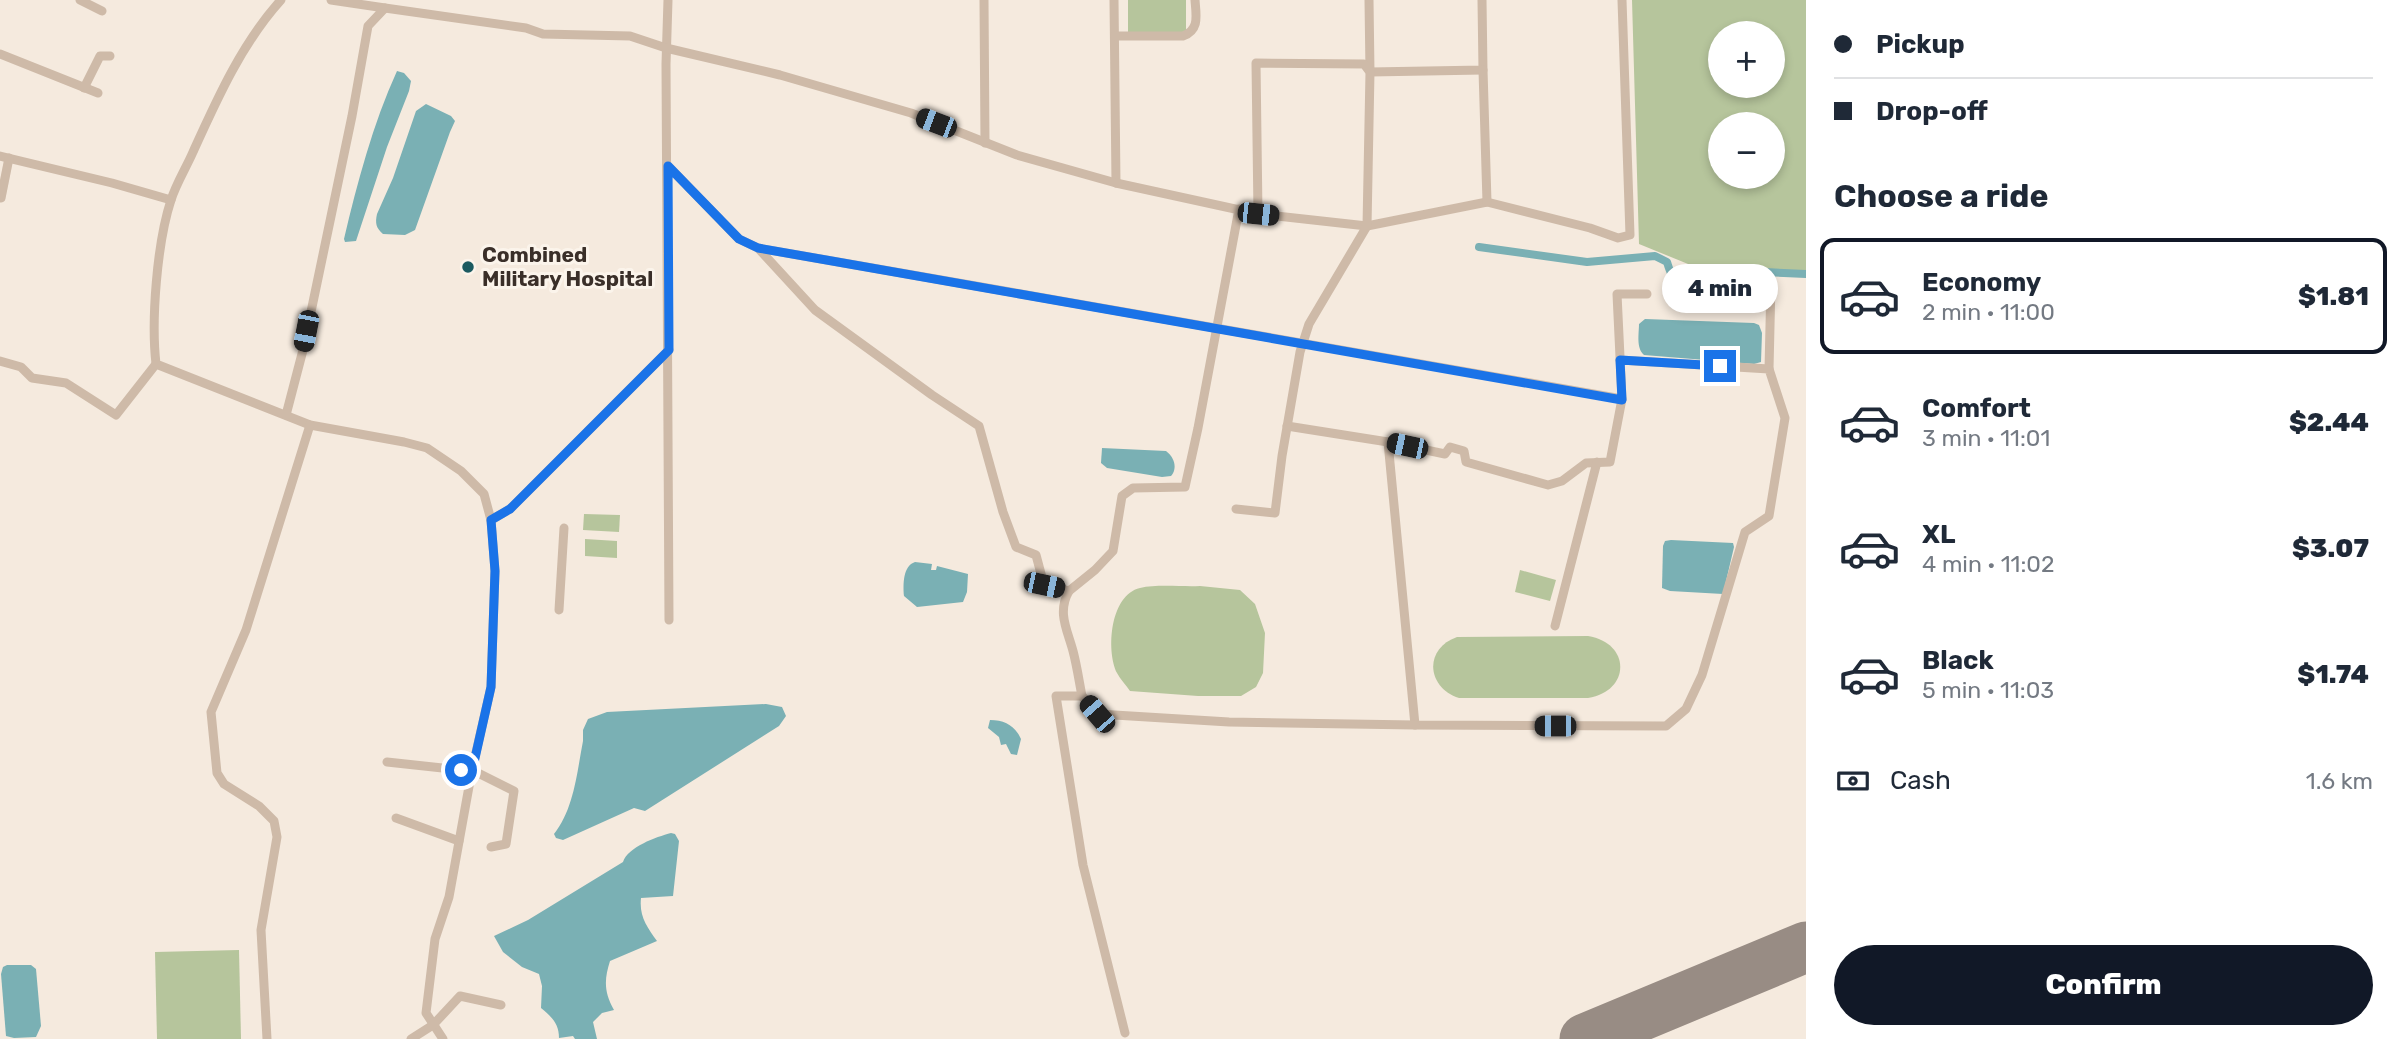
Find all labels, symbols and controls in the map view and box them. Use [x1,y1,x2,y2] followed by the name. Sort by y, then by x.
[1708,21,1785,189] map controls
[1708,21,1785,98] button: +
[1876,29,1965,60] text: Pickup
[1876,96,1988,127] text: Drop-off
[913,106,960,140] car
[1708,112,1785,189] button: −
[1834,177,2048,215] text: Choose a ride
[1237,201,1280,227] car
[482,242,653,291] place label: Combined Military Hospital
[460,259,476,275] marker: Combined Military Hospital
[1662,264,1778,314] callout: 4 min
[1838,265,1901,328] icon: car
[1922,267,2041,298] text: Economy
[1688,274,1752,302] text: 4 min
[2298,281,2369,312] text: $1.81
[1922,298,2055,326] text: 2 min · 11:00
[292,308,321,354] car
[1704,350,1736,382] route end
[1838,391,1901,454] icon: car
[1922,393,2031,424] text: Comfort
[2289,407,2369,438] text: $2.44
[1922,424,2050,452] text: 3 min · 11:01
[1385,431,1430,461] car
[1838,517,1901,580] icon: car
[1922,519,1955,550] text: XL
[2292,533,2369,564] text: $3.07
[1922,550,2054,578] text: 4 min · 11:02
[1022,570,1067,600] car
[1838,643,1901,706] icon: car
[1922,645,1994,676] text: Black
[2297,659,2369,690] text: $1.74
[1922,676,2054,704] text: 5 min · 11:03
[1076,691,1119,737] car
[1535,716,1577,737] car
[445,754,477,786] route start
[1834,762,1872,800] icon: cash
[1890,765,1951,796] text: Cash
[2306,767,2373,795] text: 1.6 km
[1834,945,2373,1025] button: Confirm

